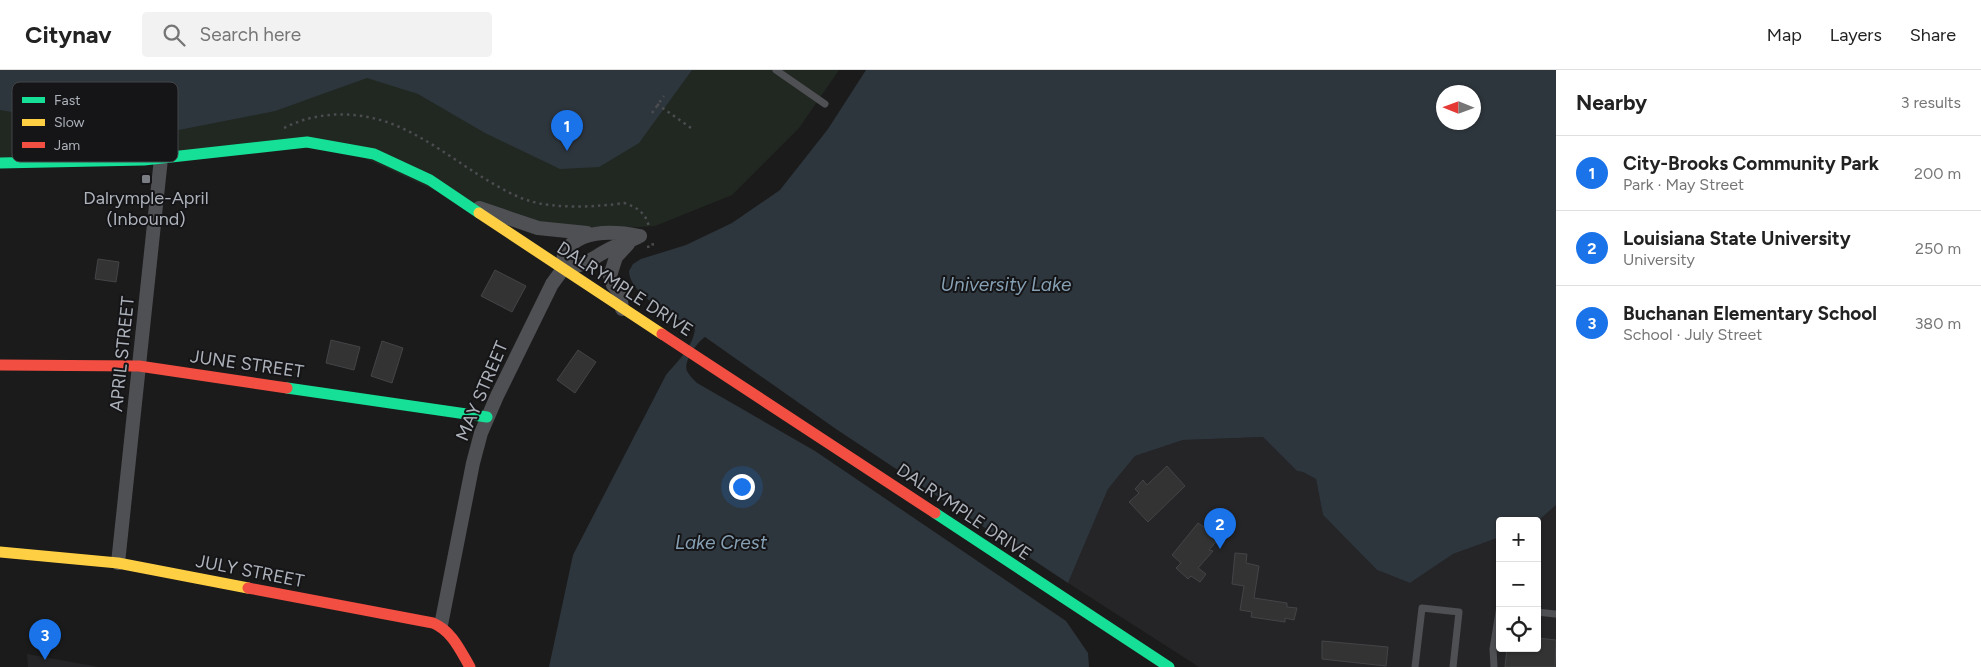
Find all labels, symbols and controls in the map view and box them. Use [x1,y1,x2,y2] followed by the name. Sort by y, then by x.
[142,12,492,57] search box
[25,20,112,49] text: Citynav
[160,21,188,49] icon: search
[200,23,301,46] text: Search here
[1767,24,1802,46] text: Map
[1830,24,1882,46] text: Layers
[1910,24,1956,46] text: Share
[12,82,178,162] legend
[1436,85,1481,130] north arrow
[1576,90,1647,115] text: Nearby
[54,92,80,109] text: Fast
[1901,93,1961,112] text: 3 results
[551,110,583,151] pin: 1
[54,114,85,131] text: Slow
[54,137,80,154] text: Jam
[1623,152,1879,175] text: City-Brooks Community Park
[1589,164,1595,183] text: 1
[1914,164,1961,183] text: 200 m
[140,173,152,185] marker: Dalrymple-April (Inbound)
[1623,175,1744,194] text: Park · May Street
[83,187,209,230] place label: Dalrymple-April (Inbound)
[1623,227,1851,250] text: Louisiana State University
[553,237,697,341] street label: DALRYMPLE DRIVE
[1587,239,1597,258] text: 2
[1915,239,1961,258] text: 250 m
[1623,250,1695,269] text: University
[941,273,1072,296] water label: University Lake
[105,295,139,413] street label: APRIL STREET
[1623,302,1877,325] text: Buchanan Elementary School
[1588,314,1596,333] text: 3
[1915,314,1961,333] text: 380 m
[1623,325,1762,344] text: School · July Street
[451,338,513,444] street label: MAY STREET
[189,345,305,383] street label: JUNE STREET
[892,459,1036,565] street label: DALRYMPLE DRIVE
[729,474,755,500] your location
[1204,508,1236,549] pin: 2
[1496,517,1541,652] map controls
[1496,517,1541,562] button: +
[675,531,768,554] water label: Lake Crest
[194,550,306,592] street label: JULY STREET
[1496,562,1541,607] button: −
[1496,607,1541,652] button: locate
[29,619,61,660] pin: 3

